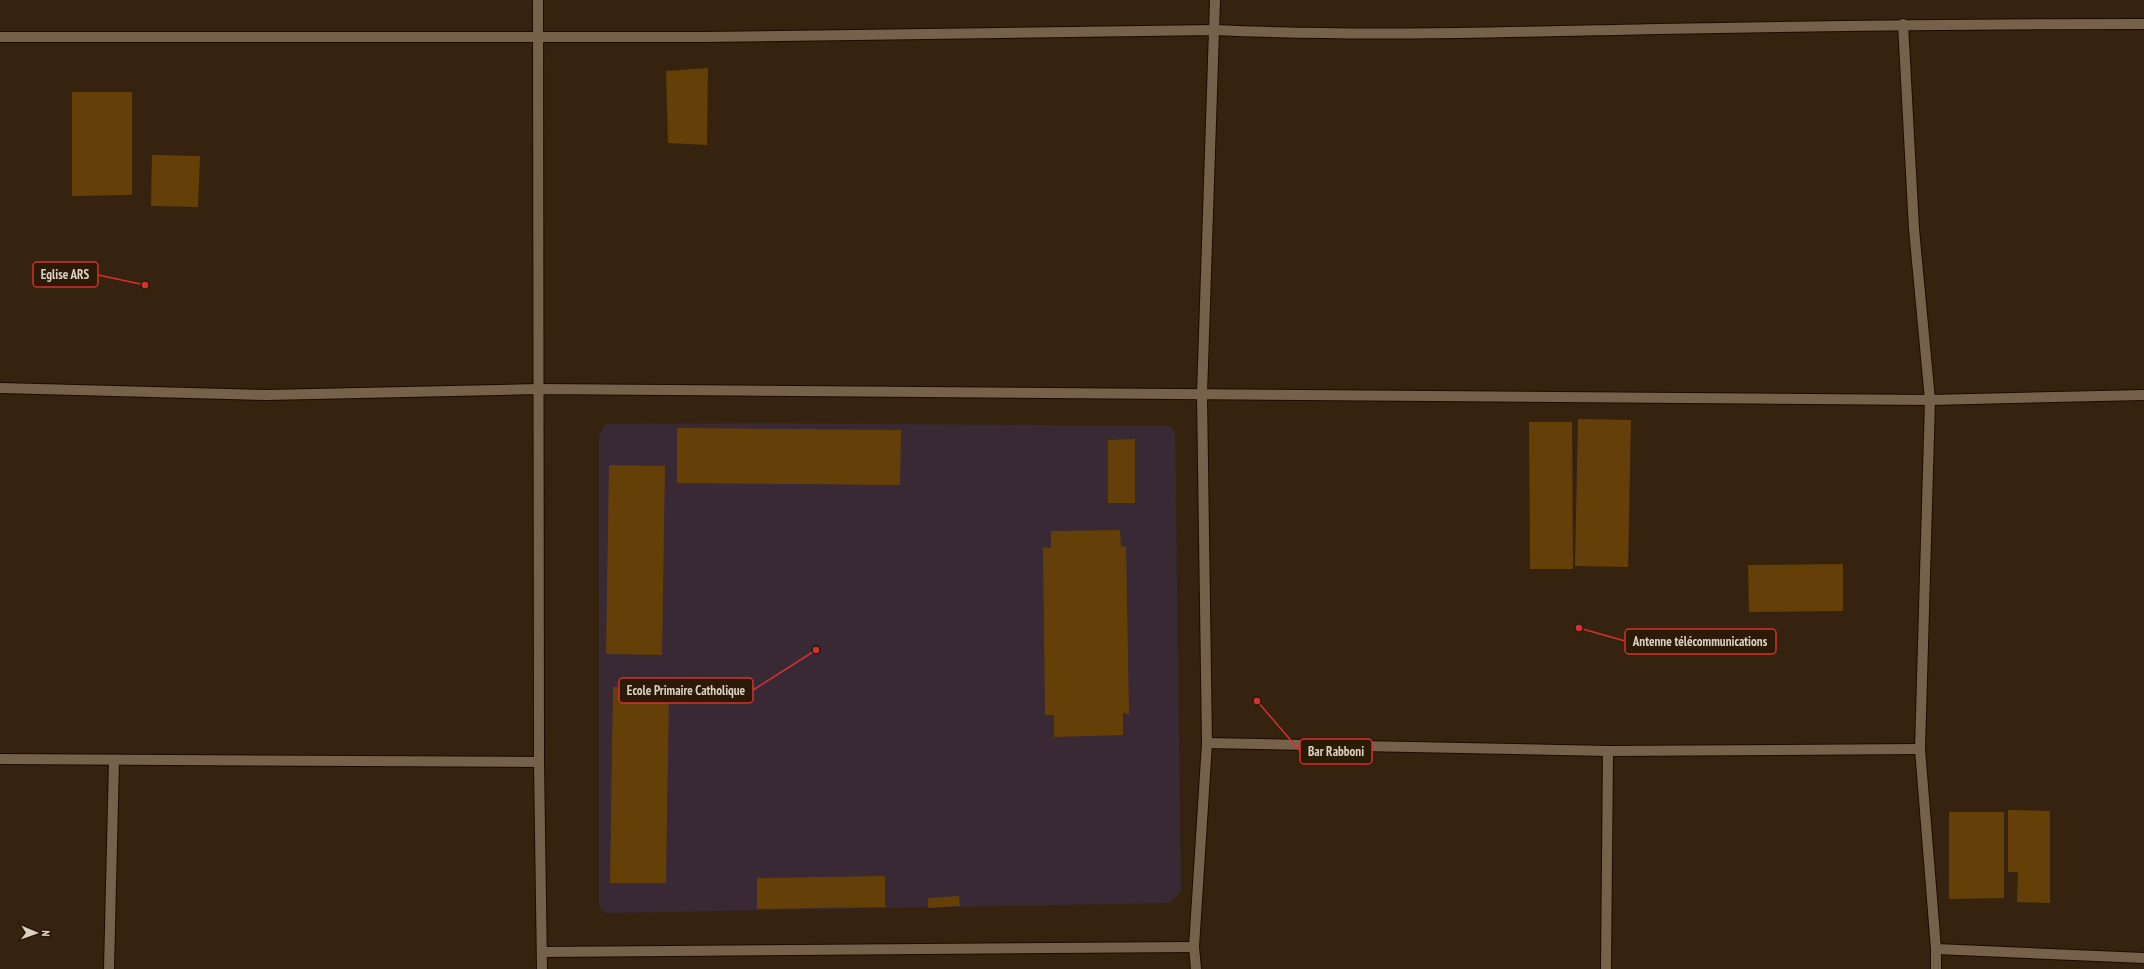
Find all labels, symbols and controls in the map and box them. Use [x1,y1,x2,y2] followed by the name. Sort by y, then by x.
[33,262,98,287] callout: Eglise ARS
[41,266,90,283] text: Eglise ARS
[1625,629,1776,654] callout: Antenne télécommunications
[1632,633,1768,650] text: Antenne télécommunications
[619,678,753,703] callout: Ecole Primaire Catholique
[627,682,746,699] text: Ecole Primaire Catholique
[1300,739,1372,764] callout: Bar Rabboni
[1308,743,1364,760] text: Bar Rabboni
[16,913,56,953] north arrow
[39,930,53,937] text: N

